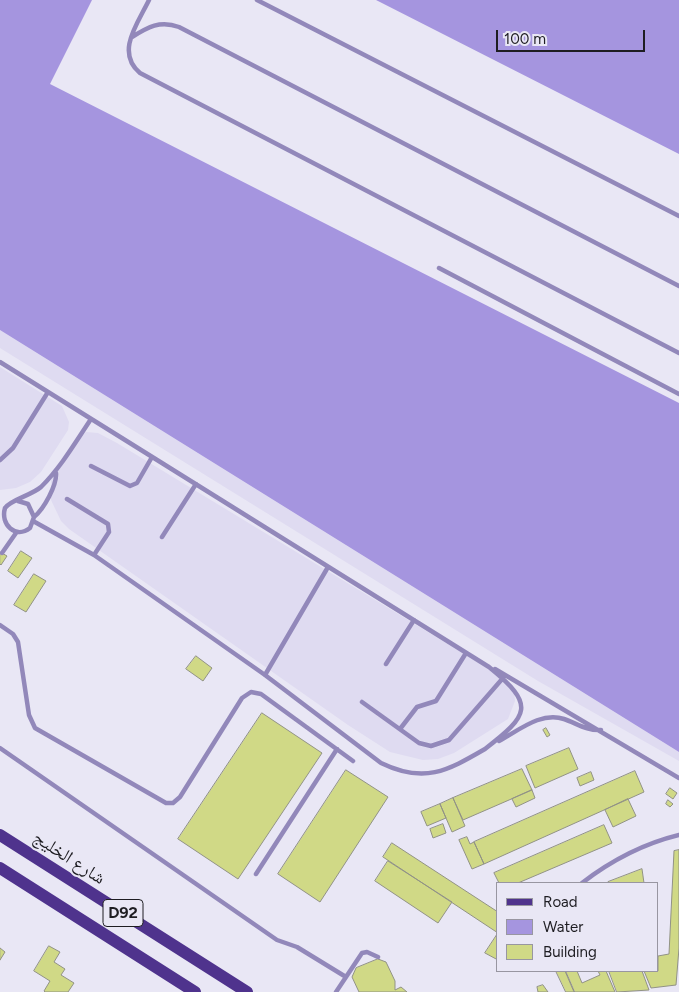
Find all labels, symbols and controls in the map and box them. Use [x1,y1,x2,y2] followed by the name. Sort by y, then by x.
[499,20,648,52] scale bar
[504,30,546,48] text: 100 m
[29,827,109,889] street label: شارع الخليج
[497,882,659,972] legend
[543,893,578,911] text: Road
[103,900,143,926] road number: D92
[543,918,583,936] text: Water
[543,943,597,961] text: Building

